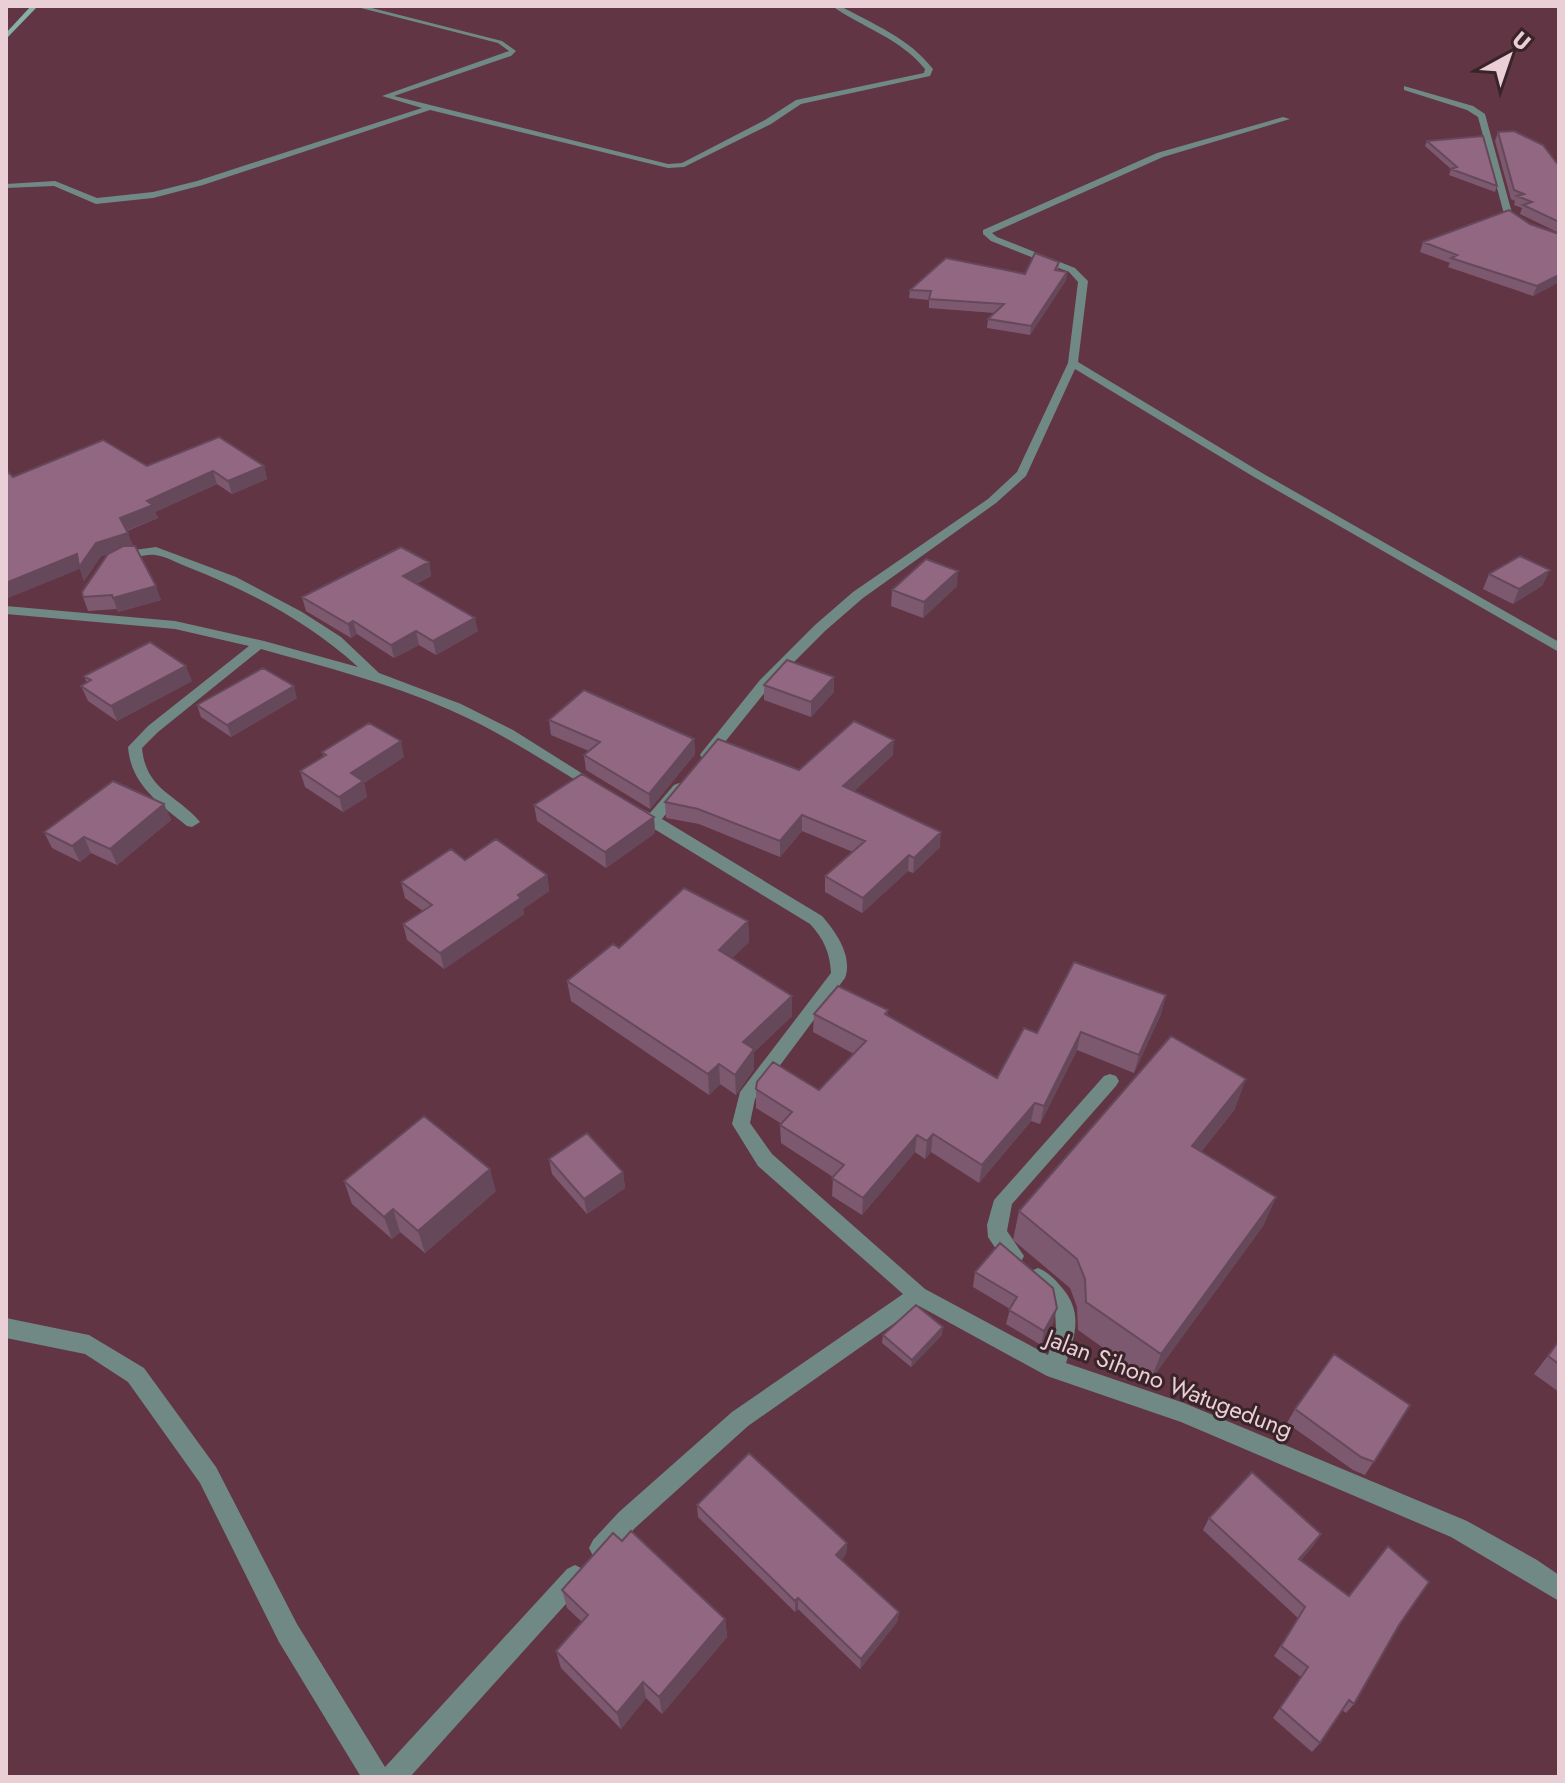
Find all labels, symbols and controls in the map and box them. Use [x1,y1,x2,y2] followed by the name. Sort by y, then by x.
[1469,16,1549,96] north arrow
[1506,23,1538,58] text: U
[1038,1319,1298,1447] street label: Jalan Sihono Watugedung

